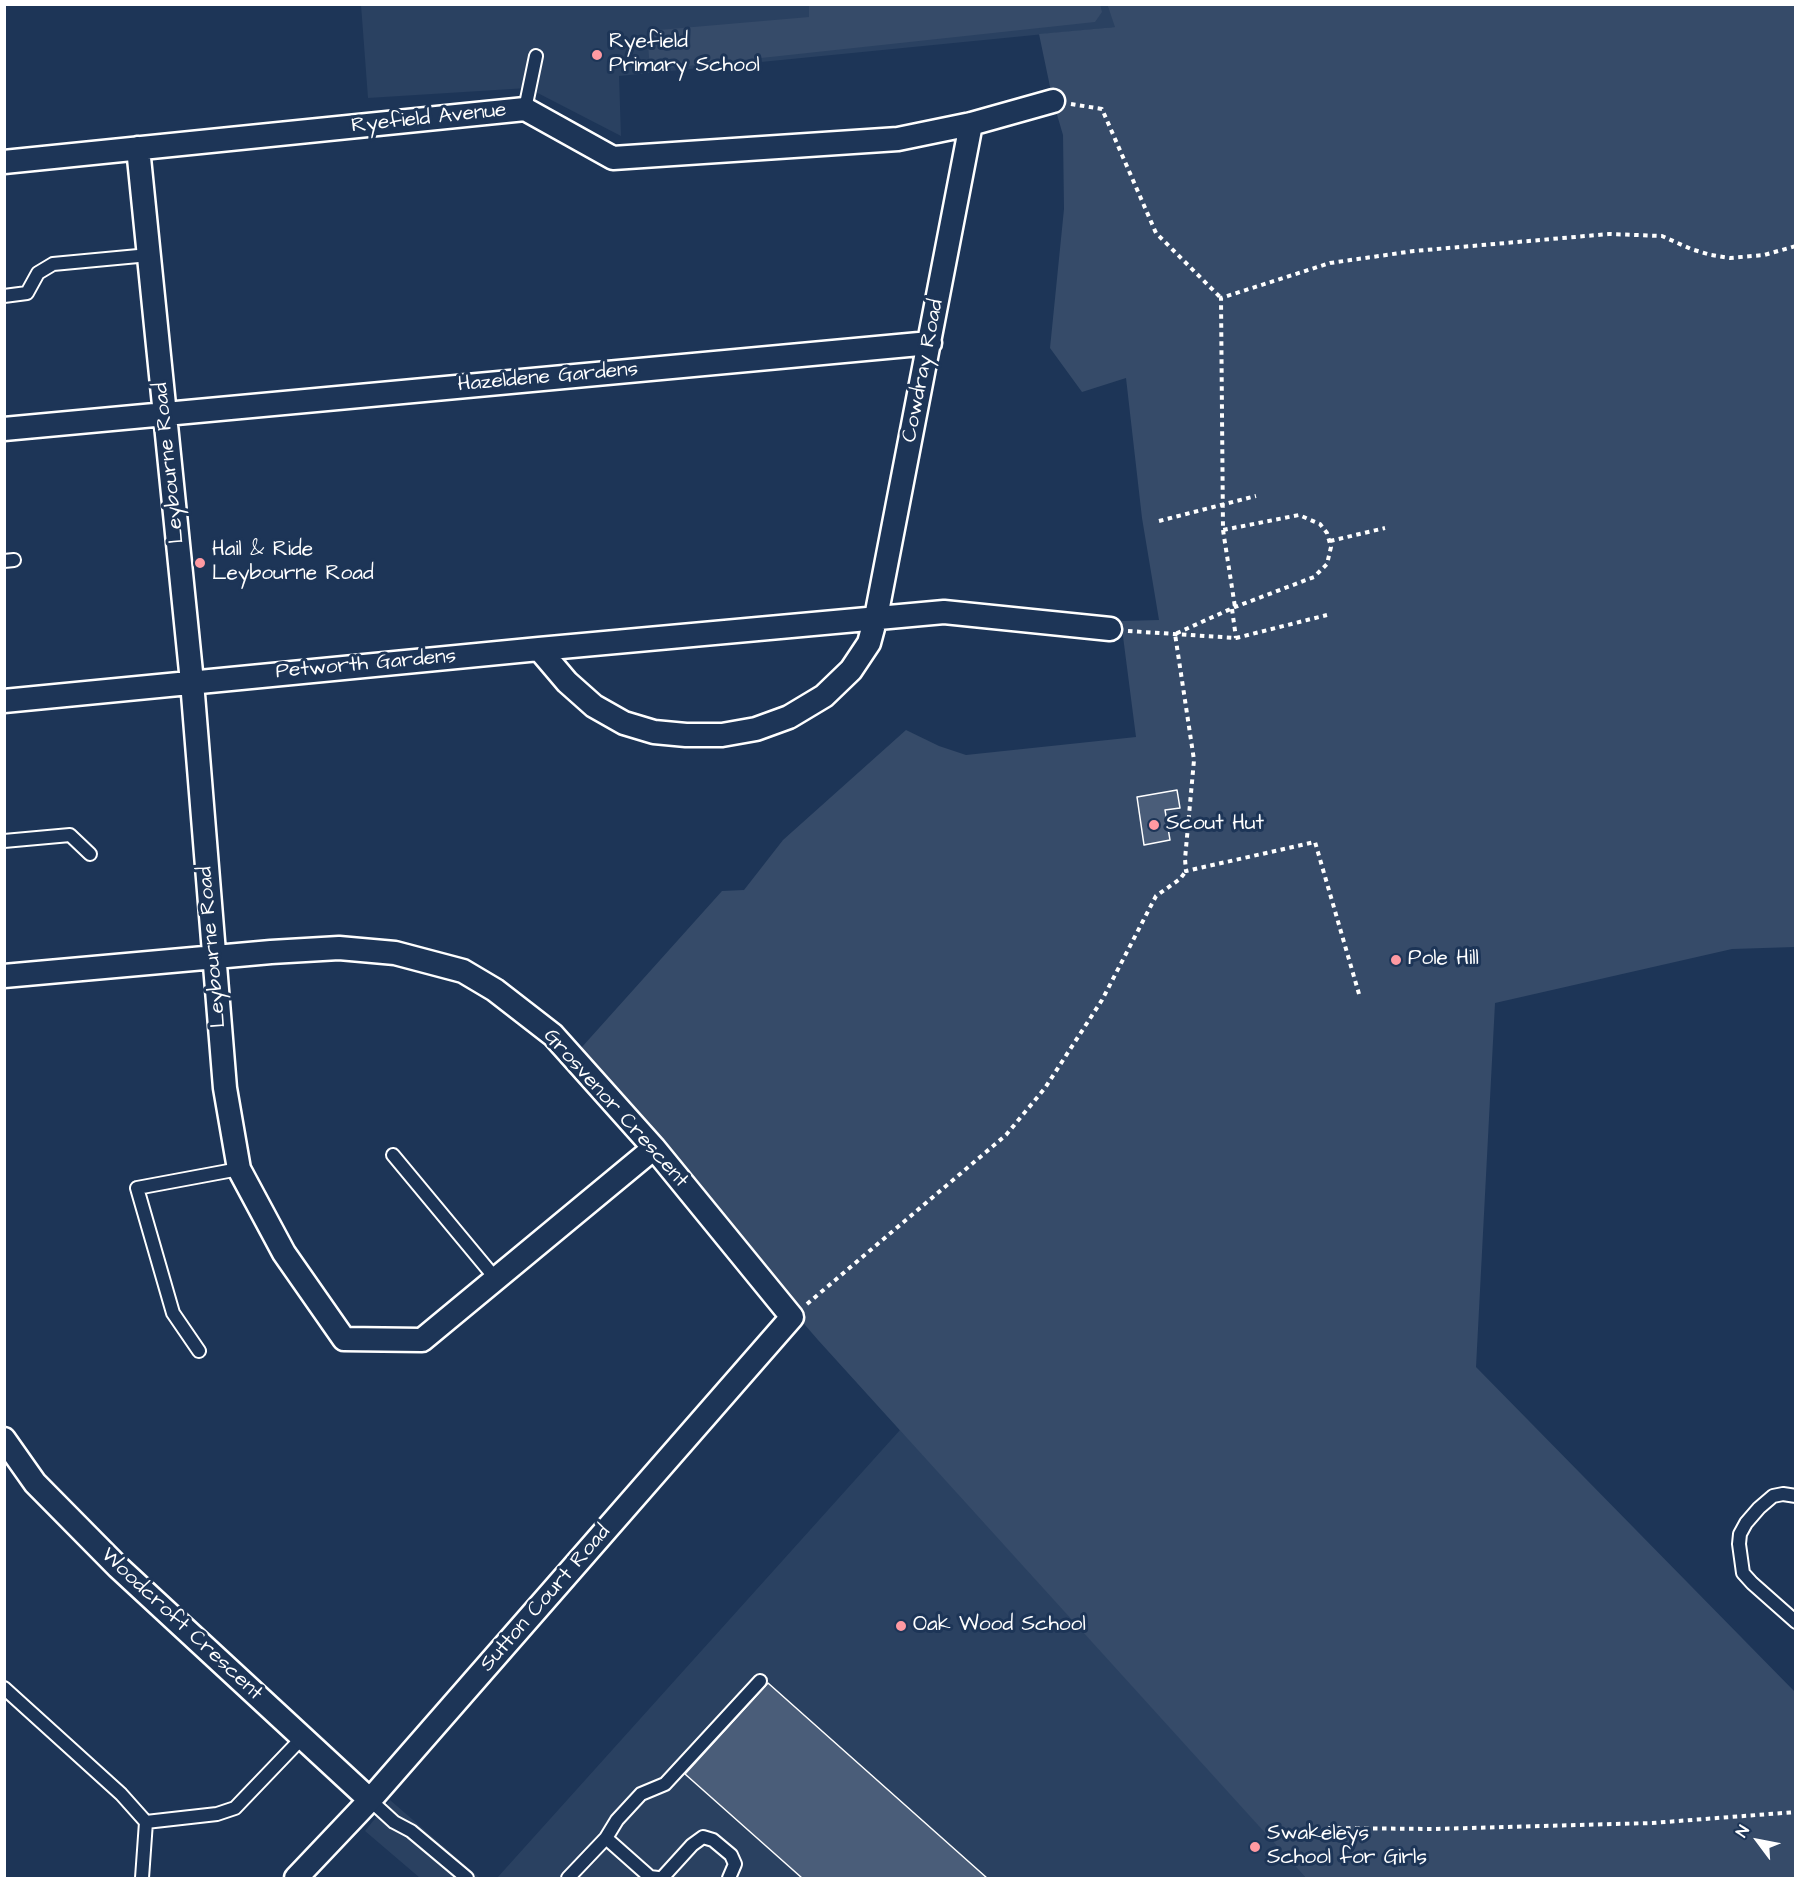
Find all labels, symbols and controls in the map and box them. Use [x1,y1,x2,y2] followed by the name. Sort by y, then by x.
[609,30,760,80] place label: Ryefield Primary School
[590,48,604,62] marker: Ryefield Primary School
[350,98,508,140] street label: Ryefield Avenue
[898,297,950,445] street label: Cowdray Road
[457,358,639,398] street label: Hazeldene Gardens
[149,381,191,545] street label: Leybourne Road
[212,538,374,588] place label: Hail & Ride Leybourne Road
[193,556,207,570] marker: Hail & Ride Leybourne Road
[275,645,457,685] street label: Petworth Gardens
[1166,812,1264,838] place label: Scout Hut
[1147,818,1161,832] marker: Scout Hut
[193,865,233,1029] street label: Leybourne Road
[1408,947,1479,973] place label: Pole Hill
[1389,953,1403,967] marker: Pole Hill
[537,1024,693,1194] street label: Grosvenor Crescent
[476,1521,616,1677] street label: Sutton Court Road
[95,1543,267,1707] street label: Woodcroft Crescent
[913,1613,1086,1639] place label: Oak Wood School
[894,1619,908,1633] marker: Oak Wood School
[1728,1811,1788,1871] north arrow
[1731,1821,1755,1842] text: N
[1267,1822,1427,1872] place label: Swakeleys School for Girls
[1248,1840,1262,1854] marker: Swakeleys School for Girls

